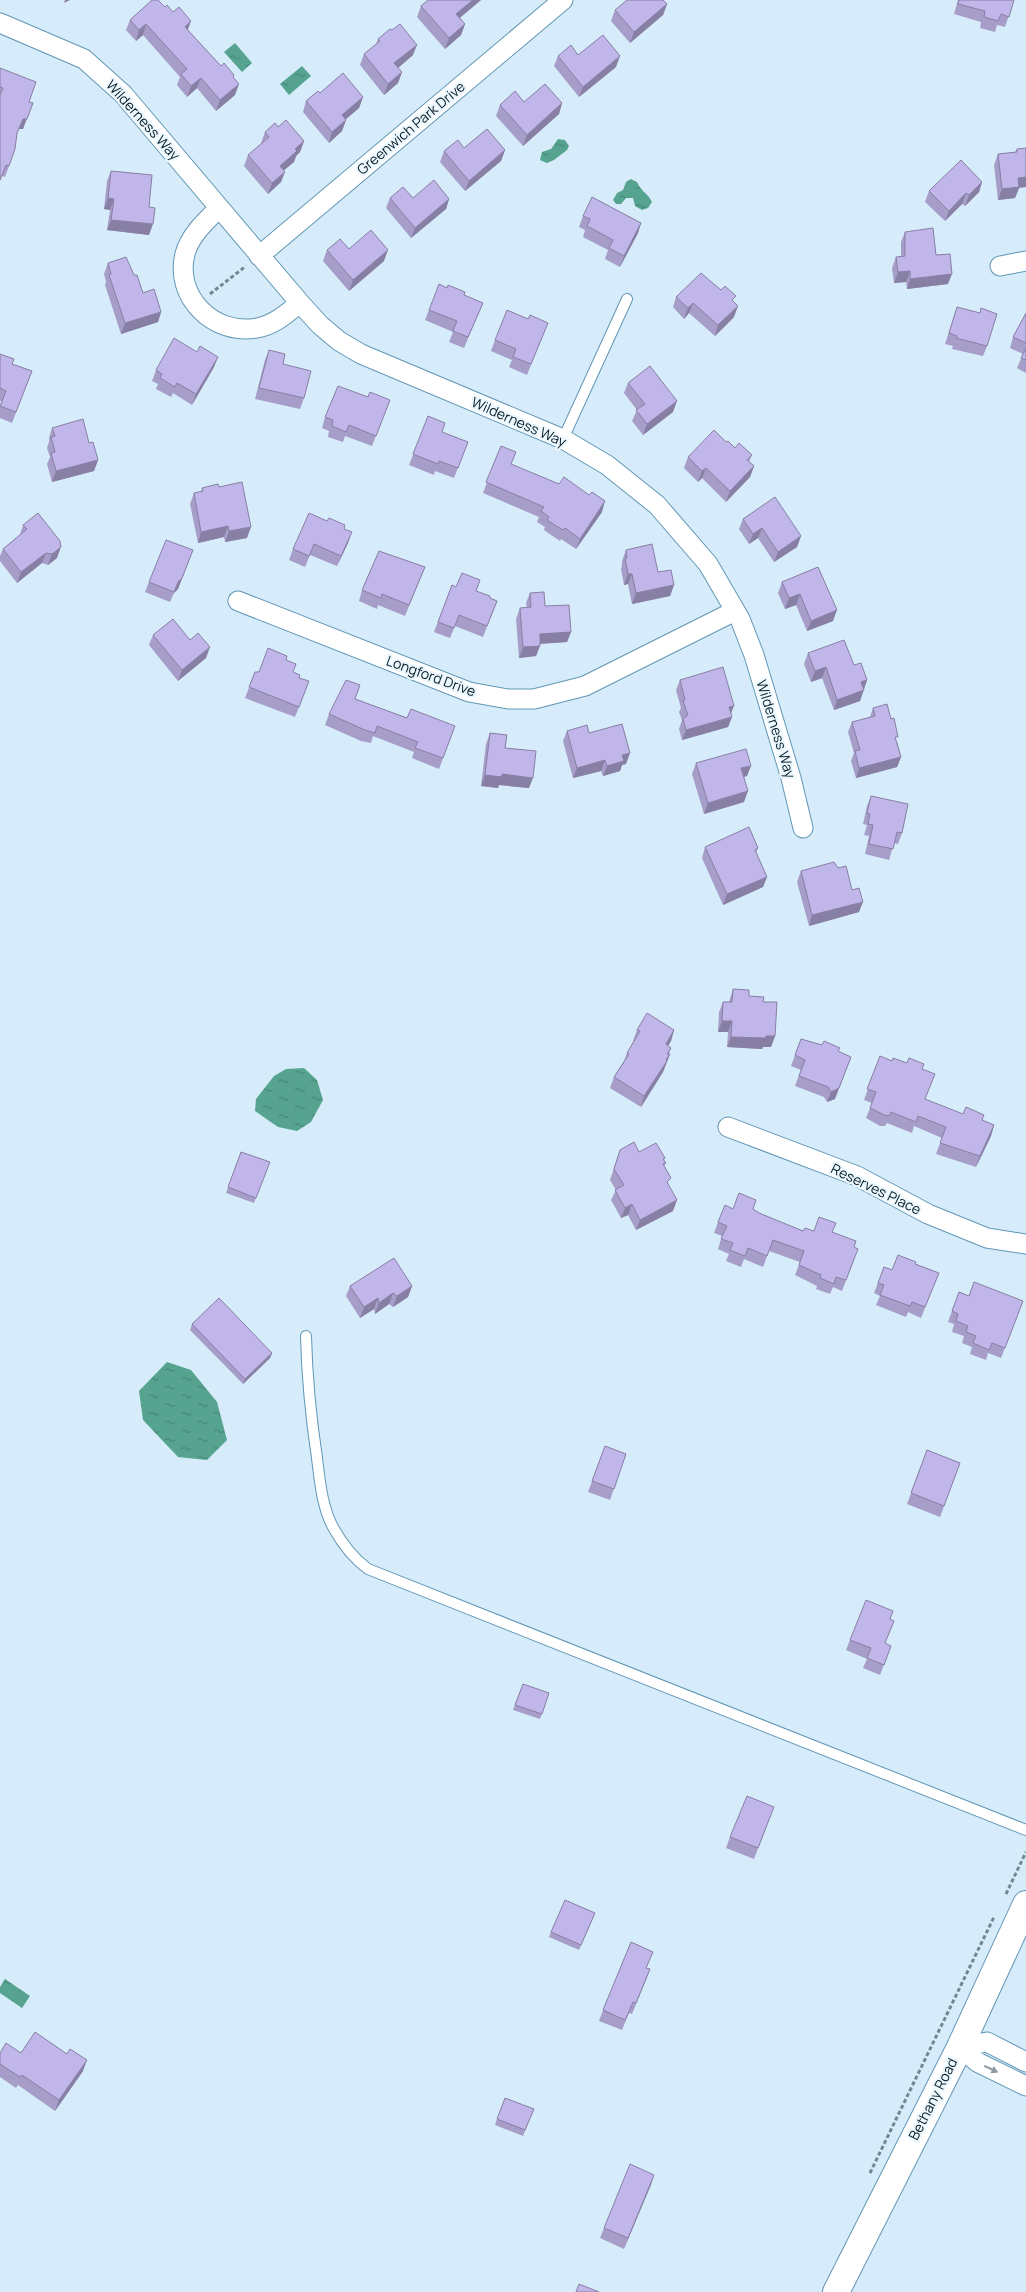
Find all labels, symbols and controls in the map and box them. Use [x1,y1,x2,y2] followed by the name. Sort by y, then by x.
[102,75,185,164] street label: Wilderness Way
[353,77,469,178] street label: Greenwich Park Drive
[469,392,570,451] street label: Wilderness Way
[384,651,478,700] street label: Longford Drive
[752,677,801,781] street label: Wilderness Way
[828,1159,924,1219] street label: Reserves Place
[904,2054,961,2143] street label: Bethany Road
[984,2065,998,2073] one-way arrow

